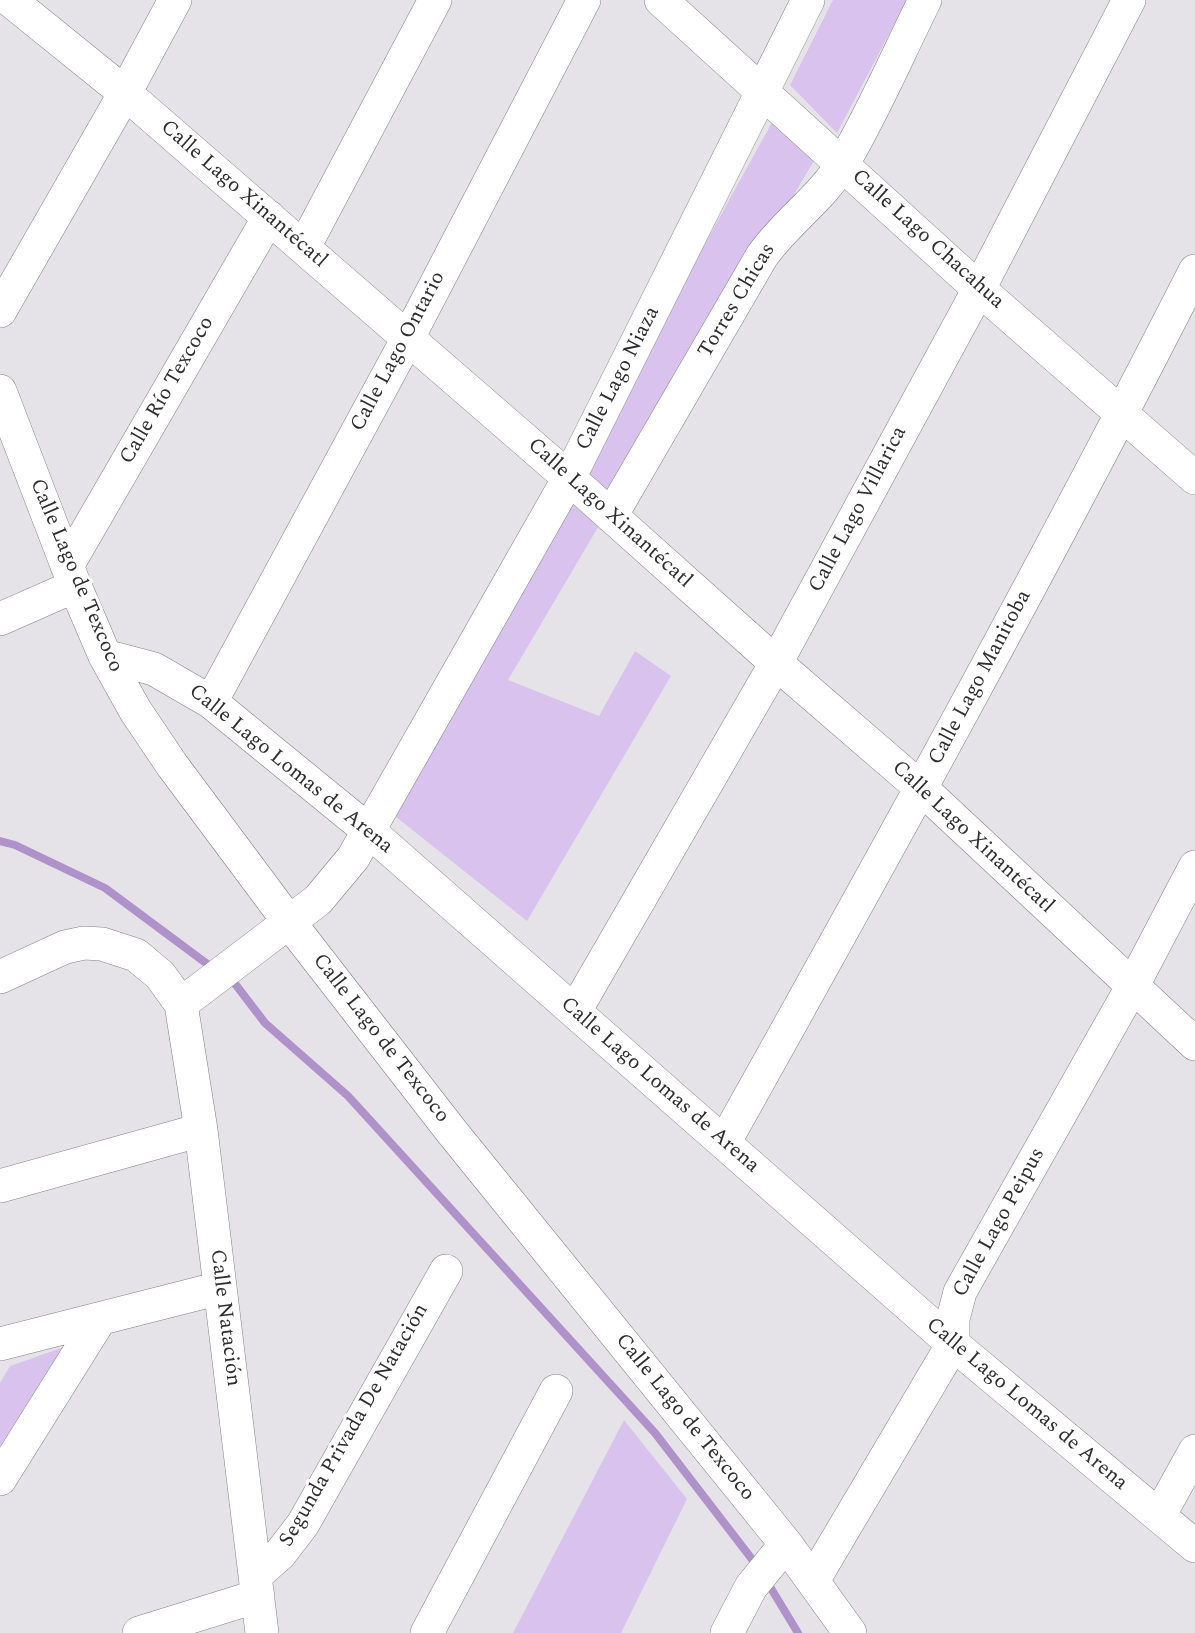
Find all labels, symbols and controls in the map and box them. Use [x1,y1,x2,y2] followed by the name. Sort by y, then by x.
[154,116,332,274] street label: Calle Lago Xinantécatl
[846,165,1008,315] street label: Calle Lago Chacahua
[694,239,782,363] street label: Torres Chicas
[346,268,452,436] street label: Calle Lago Ontario
[572,303,666,455] street label: Calle Lago Niaza
[115,313,221,469] street label: Calle Río Texcoco
[805,423,913,597] street label: Calle Lago Villarica
[522,433,696,595] street label: Calle Lago Xinantécatl
[23,475,127,677] street label: Calle Lago de Texcoco
[924,586,1038,770] street label: Calle Lago Manitoba
[183,680,397,860] street label: Calle Lago Lomas de Arena
[886,756,1058,920] street label: Calle Lago Xinantécatl
[306,949,454,1129] street label: Calle Lago de Texcoco
[554,993,764,1179] street label: Calle Lago Lomas de Arena
[949,1144,1051,1302] street label: Calle Lago Peipus
[203,1248,245,1388] street label: Calle Natación
[275,1300,435,1552] street label: Segunda Privada De Natación
[920,1313,1132,1497] street label: Calle Lago Lomas de Arena
[609,1329,759,1507] street label: Calle Lago de Texcoco

